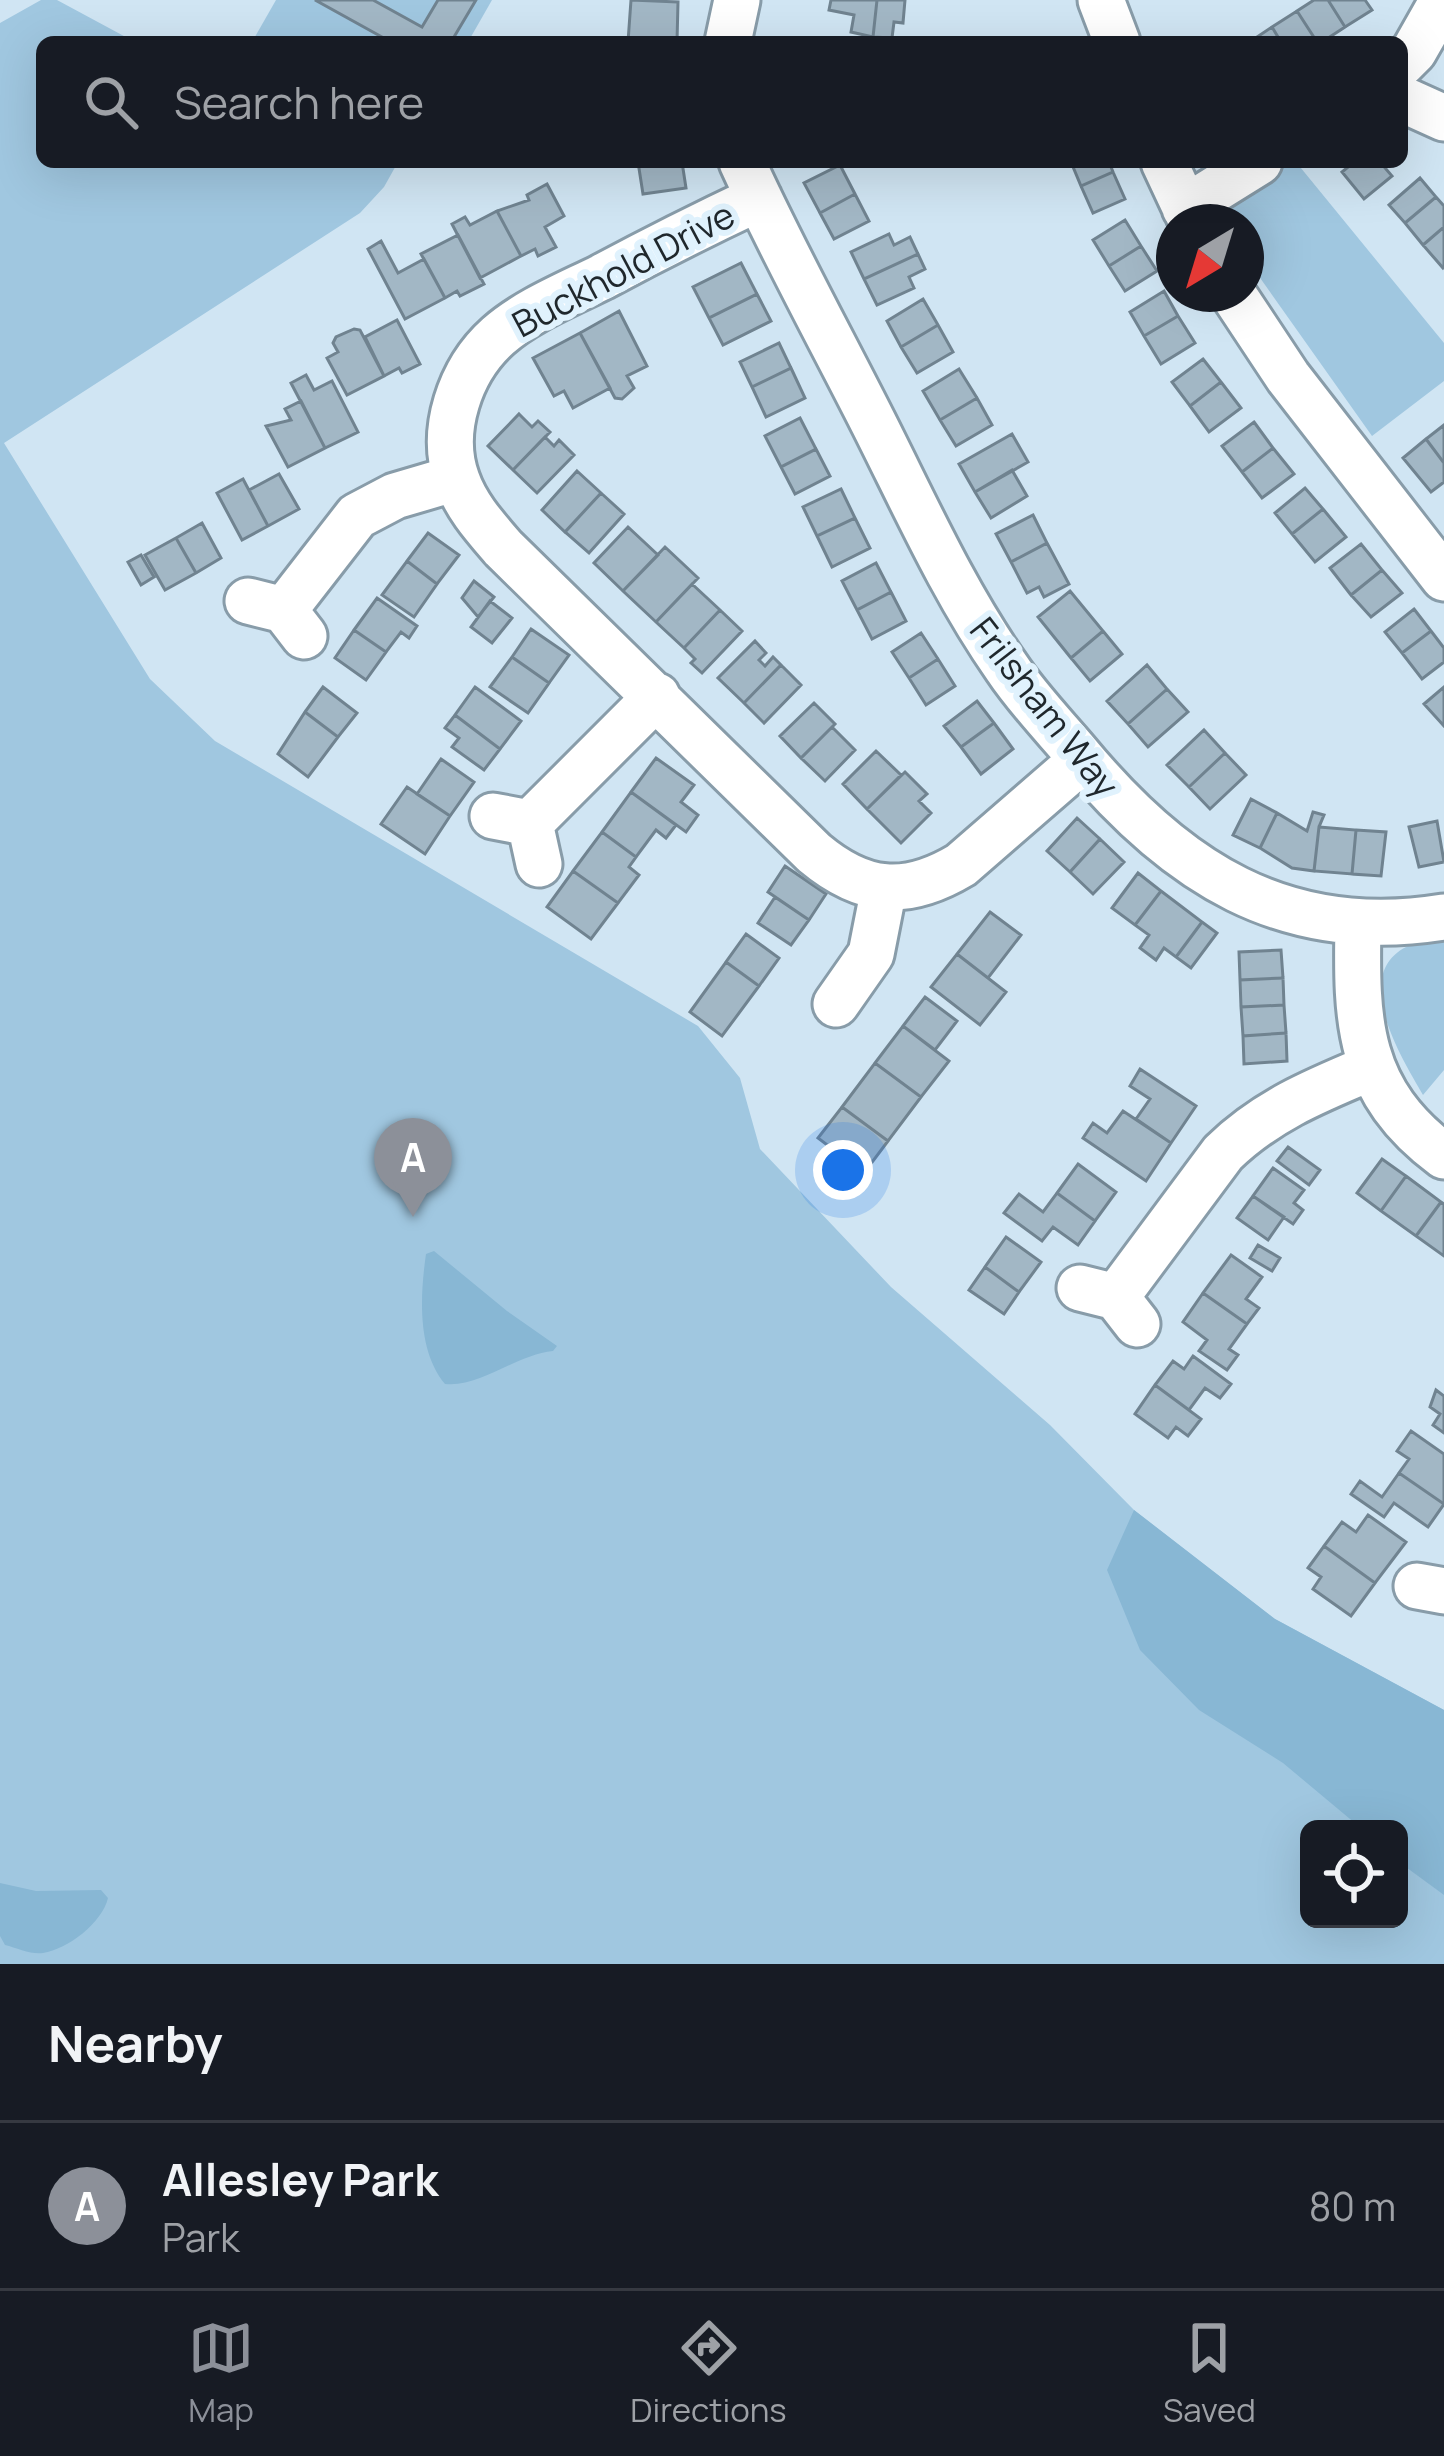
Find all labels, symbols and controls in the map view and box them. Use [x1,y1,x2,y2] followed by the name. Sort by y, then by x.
[36,36,1408,168] search box
[78,69,144,135] icon: search
[174,71,424,133] text: Search here
[503,190,743,348] street label: Buckhold Drive
[1156,204,1264,312] north arrow
[959,607,1131,807] street label: Frilsham Way
[374,1118,452,1217] pin: A
[813,1140,873,1200] your location
[1300,1820,1408,1928] map controls
[1300,1820,1408,1928] button: locate
[48,2008,223,2077] text: Nearby
[162,2148,439,2210] text: Allesley Park
[74,2179,100,2233] text: A
[1309,2179,1396,2233] text: 80 m
[162,2210,240,2264] text: Park
[188,2315,254,2432] tab: Map
[630,2315,787,2432] tab: Directions
[1163,2315,1256,2432] tab: Saved

